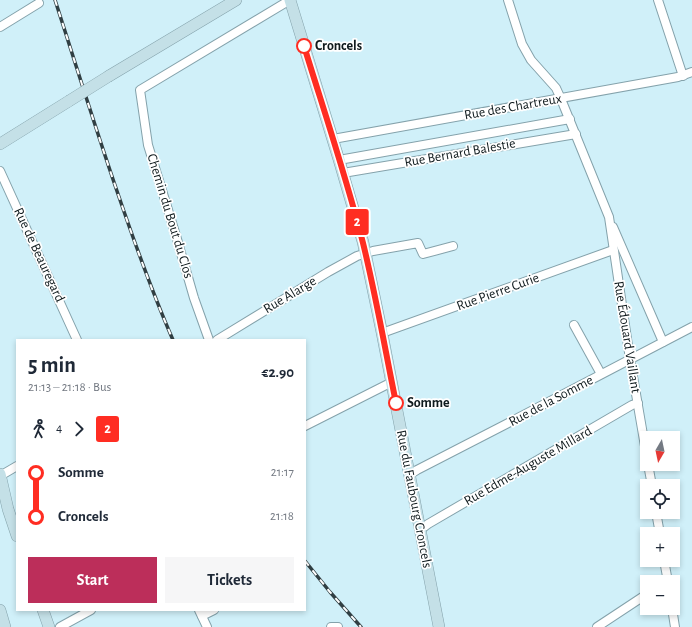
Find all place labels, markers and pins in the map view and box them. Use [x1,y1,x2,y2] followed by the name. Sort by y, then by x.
[296,38,312,54] marker: Croncels
[315,39,362,53] place label: Croncels
[388,395,404,411] marker: Somme
[407,396,450,410] place label: Somme

